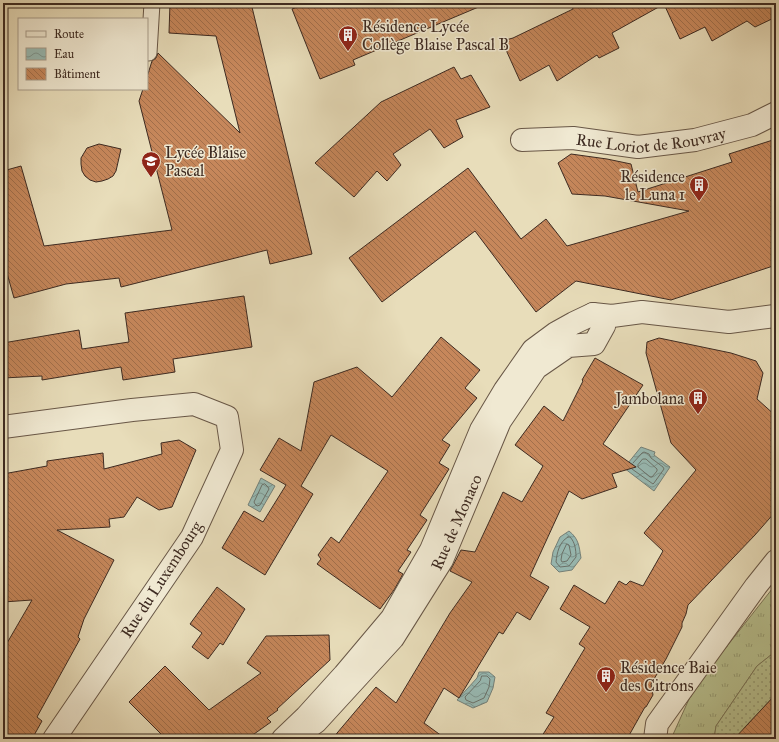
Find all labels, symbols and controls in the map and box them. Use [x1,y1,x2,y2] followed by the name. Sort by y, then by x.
[362,17,509,55] place label: Résidence Lycée Collège Blaise Pascal B
[18,18,148,90] legend
[337,24,359,52] building icon: Résidence Lycée Collège Blaise Pascal B
[54,27,84,41] text: Route
[54,47,75,61] text: Eau
[54,67,101,81] text: Bâtiment
[575,123,728,157] street label: Rue Loriot de Rouvray
[165,143,246,180] place label: Lycée Blaise Pascal
[140,150,162,178] school or university icon: Lycée Blaise Pascal
[620,167,685,204] place label: Résidence le Luna 1
[688,174,710,202] building icon: Résidence le Luna 1
[687,387,709,415] building icon: Jambolana
[613,389,684,409] place label: Jambolana
[427,471,486,573] street label: Rue de Monaco
[117,517,207,642] street label: Rue du Luxembourg
[620,658,717,695] place label: Résidence Baie des Citrons
[595,665,617,693] building icon: Résidence Baie des Citrons

